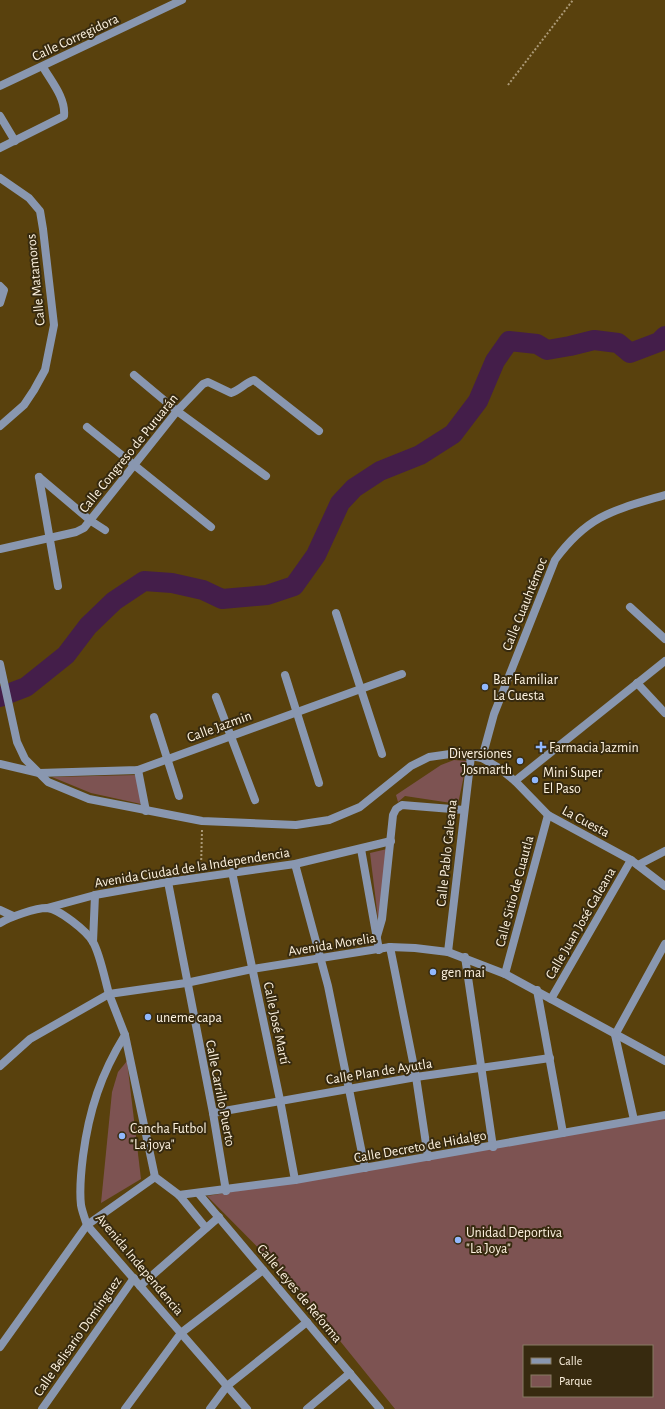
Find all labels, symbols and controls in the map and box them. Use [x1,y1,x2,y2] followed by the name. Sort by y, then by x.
[30,12,121,64] street label: Calle Corregidora
[24,233,48,326] street label: Calle Matamoros
[77,391,181,516] street label: Calle Congreso de Puruarán
[500,555,550,653] street label: Calle Cuauhtémoc
[493,673,558,703] place label: Bar Familiar La Cuesta
[480,682,490,692] marker: Bar Familiar La Cuesta
[185,709,253,745] street label: Calle Jazmin
[549,741,639,755] place label: Farmacia Jazmin
[536,742,546,752] marker: Farmacia Jazmin
[449,747,512,777] place label: Diversiones Josmarth
[515,756,525,766] marker: Diversiones Josmarth
[543,766,603,796] place label: Mini Super El Paso
[530,775,540,785] marker: Mini Super El Paso
[434,798,460,907] street label: Calle Pablo Galeana
[560,804,612,840] street label: La Cuesta
[493,834,537,948] street label: Calle Sitio de Cuautla
[94,846,291,890] street label: Avenida Ciudad de la Independencia
[543,865,619,982] street label: Calle Juan José Galeana
[287,931,377,959] street label: Avenida Morelia
[441,966,485,980] place label: gen mai
[428,967,438,977] marker: gen mai
[260,981,292,1066] street label: Calle José Martí
[156,1011,222,1025] place label: uneme capa
[143,1012,153,1022] marker: uneme capa
[203,1039,237,1148] street label: Calle Carrillo Puerto
[325,1057,434,1087] street label: Calle Plan de Ayutla
[130,1122,207,1152] place label: Cancha Futbol "La joya"
[353,1128,488,1166] street label: Calle Decreto de Hidalgo
[117,1131,127,1141] marker: Cancha Futbol "La joya"
[93,1211,186,1319] street label: Avenida Independencia
[466,1226,563,1256] place label: Unidad Deportiva "La Joya"
[453,1235,463,1245] marker: Unidad Deportiva "La Joya"
[254,1242,345,1346] street label: Calle Leyes de Reforma
[31,1274,125,1399] street label: Calle Belisario Domínguez
[523,1345,653,1397] legend
[559,1355,582,1367] text: Calle
[559,1375,592,1387] text: Parque

